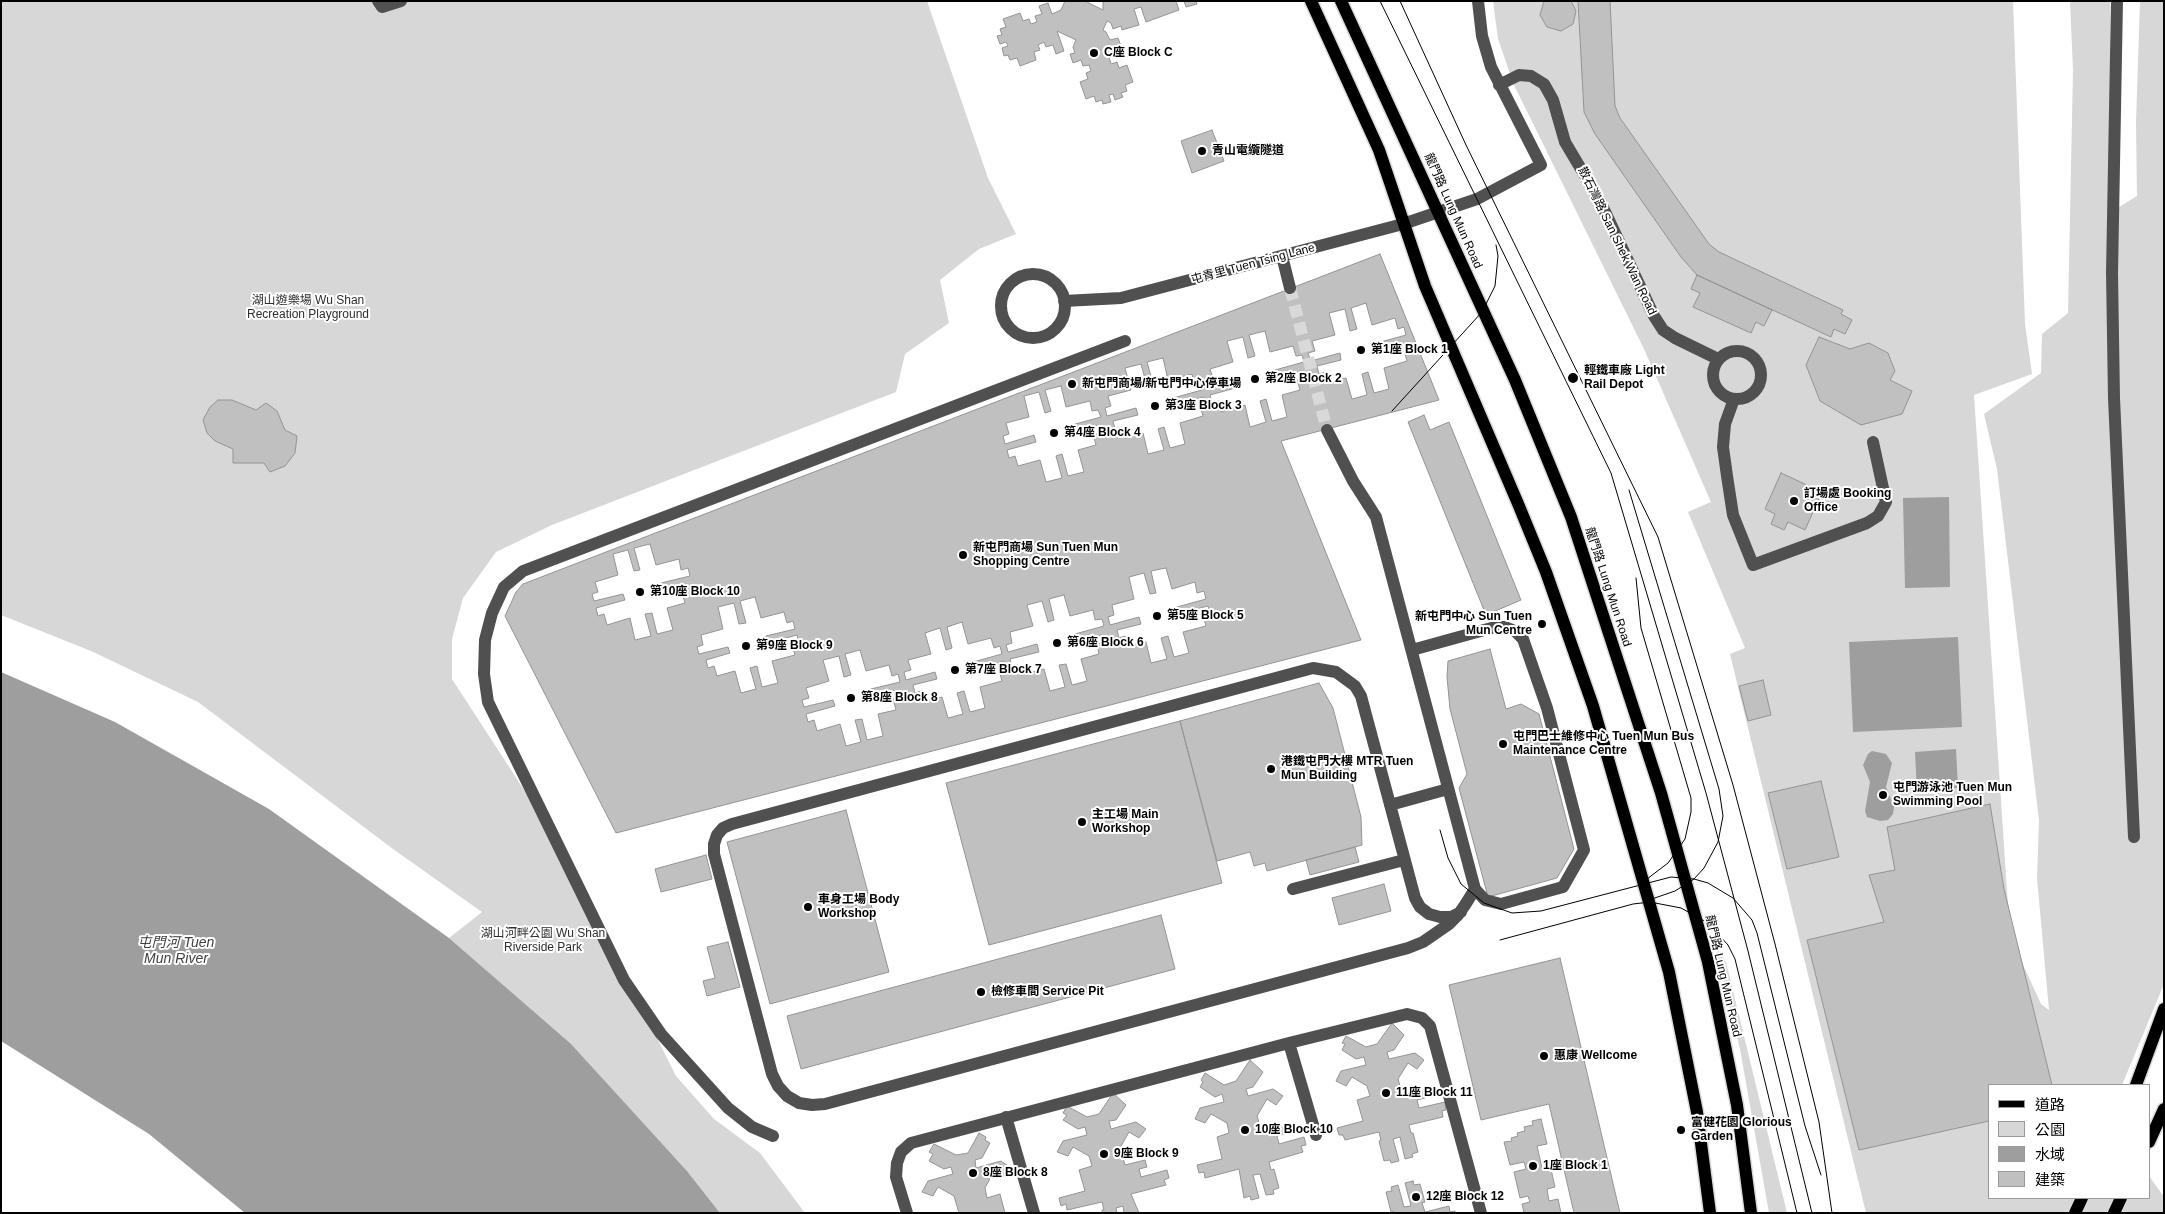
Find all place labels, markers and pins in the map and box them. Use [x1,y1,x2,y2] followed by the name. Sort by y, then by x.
[1104,46,1173,60] place label: C座 Block C
[1088,47,1100,59] marker: C座 Block C
[1212,144,1284,158] place label: 青山電纜隧道
[1196,145,1208,157] marker: 青山電纜隧道
[1371,343,1448,357] place label: 第1座 Block 1
[1355,344,1367,356] marker: 第1座 Block 1
[1584,364,1665,392] place label: 輕鐵車廠 Light Rail Depot
[1566,371,1580,385] marker: 輕鐵車廠 Light Rail Depot
[1265,372,1342,386] place label: 第2座 Block 2
[1249,373,1261,385] marker: 第2座 Block 2
[1082,377,1241,391] place label: 新屯門商場/新屯門中心停車場
[1066,378,1078,390] marker: 新屯門商場/新屯門中心停車場
[1165,399,1242,413] place label: 第3座 Block 3
[1149,400,1161,412] marker: 第3座 Block 3
[1064,426,1141,440] place label: 第4座 Block 4
[1048,427,1060,439] marker: 第4座 Block 4
[1804,487,1891,515] place label: 訂場處 Booking Office
[1788,495,1800,507] marker: 訂場處 Booking Office
[973,541,1118,569] place label: 新屯門商場 Sun Tuen Mun Shopping Centre
[957,549,969,561] marker: 新屯門商場 Sun Tuen Mun Shopping Centre
[650,585,740,599] place label: 第10座 Block 10
[634,586,646,598] marker: 第10座 Block 10
[1167,609,1244,623] place label: 第5座 Block 5
[1151,610,1163,622] marker: 第5座 Block 5
[1415,610,1532,638] place label: 新屯門中心 Sun Tuen Mun Centre
[1536,618,1548,630] marker: 新屯門中心 Sun Tuen Mun Centre
[1067,636,1144,650] place label: 第6座 Block 6
[1051,637,1063,649] marker: 第6座 Block 6
[756,639,833,653] place label: 第9座 Block 9
[740,640,752,652] marker: 第9座 Block 9
[965,663,1042,677] place label: 第7座 Block 7
[949,664,961,676] marker: 第7座 Block 7
[861,691,938,705] place label: 第8座 Block 8
[845,692,857,704] marker: 第8座 Block 8
[1513,730,1694,758] place label: 屯門巴士維修中心 Tuen Mun Bus Maintenance Centre
[1497,738,1509,750] marker: 屯門巴士維修中心 Tuen Mun Bus Maintenance Centre
[1281,755,1413,783] place label: 港鐵屯門大樓 MTR Tuen Mun Building
[1265,763,1277,775] marker: 港鐵屯門大樓 MTR Tuen Mun Building
[1893,781,2012,809] place label: 屯門游泳池 Tuen Mun Swimming Pool
[1877,789,1889,801] marker: 屯門游泳池 Tuen Mun Swimming Pool
[1092,808,1159,836] place label: 主工場 Main Workshop
[1076,816,1088,828] marker: 主工場 Main Workshop
[818,893,899,921] place label: 車身工場 Body Workshop
[802,901,814,913] marker: 車身工場 Body Workshop
[991,985,1104,999] place label: 檢修車間 Service Pit
[975,986,987,998] marker: 檢修車間 Service Pit
[1554,1049,1637,1063] place label: 惠康 Wellcome
[1538,1050,1550,1062] marker: 惠康 Wellcome
[1396,1086,1473,1100] place label: 11座 Block 11
[1380,1087,1392,1099] marker: 11座 Block 11
[1691,1116,1792,1144] place label: 富健花園 Glorious Garden
[1255,1123,1333,1137] place label: 10座 Block 10
[1239,1124,1251,1136] marker: 10座 Block 10
[1675,1124,1687,1136] marker: 富健花園 Glorious Garden
[1114,1147,1179,1161] place label: 9座 Block 9
[1098,1148,1110,1160] marker: 9座 Block 9
[1543,1159,1608,1173] place label: 1座 Block 1
[1527,1160,1539,1172] marker: 1座 Block 1
[983,1166,1048,1180] place label: 8座 Block 8
[967,1167,979,1179] marker: 8座 Block 8
[1426,1190,1504,1204] place label: 12座 Block 12
[1410,1191,1422,1203] marker: 12座 Block 12

